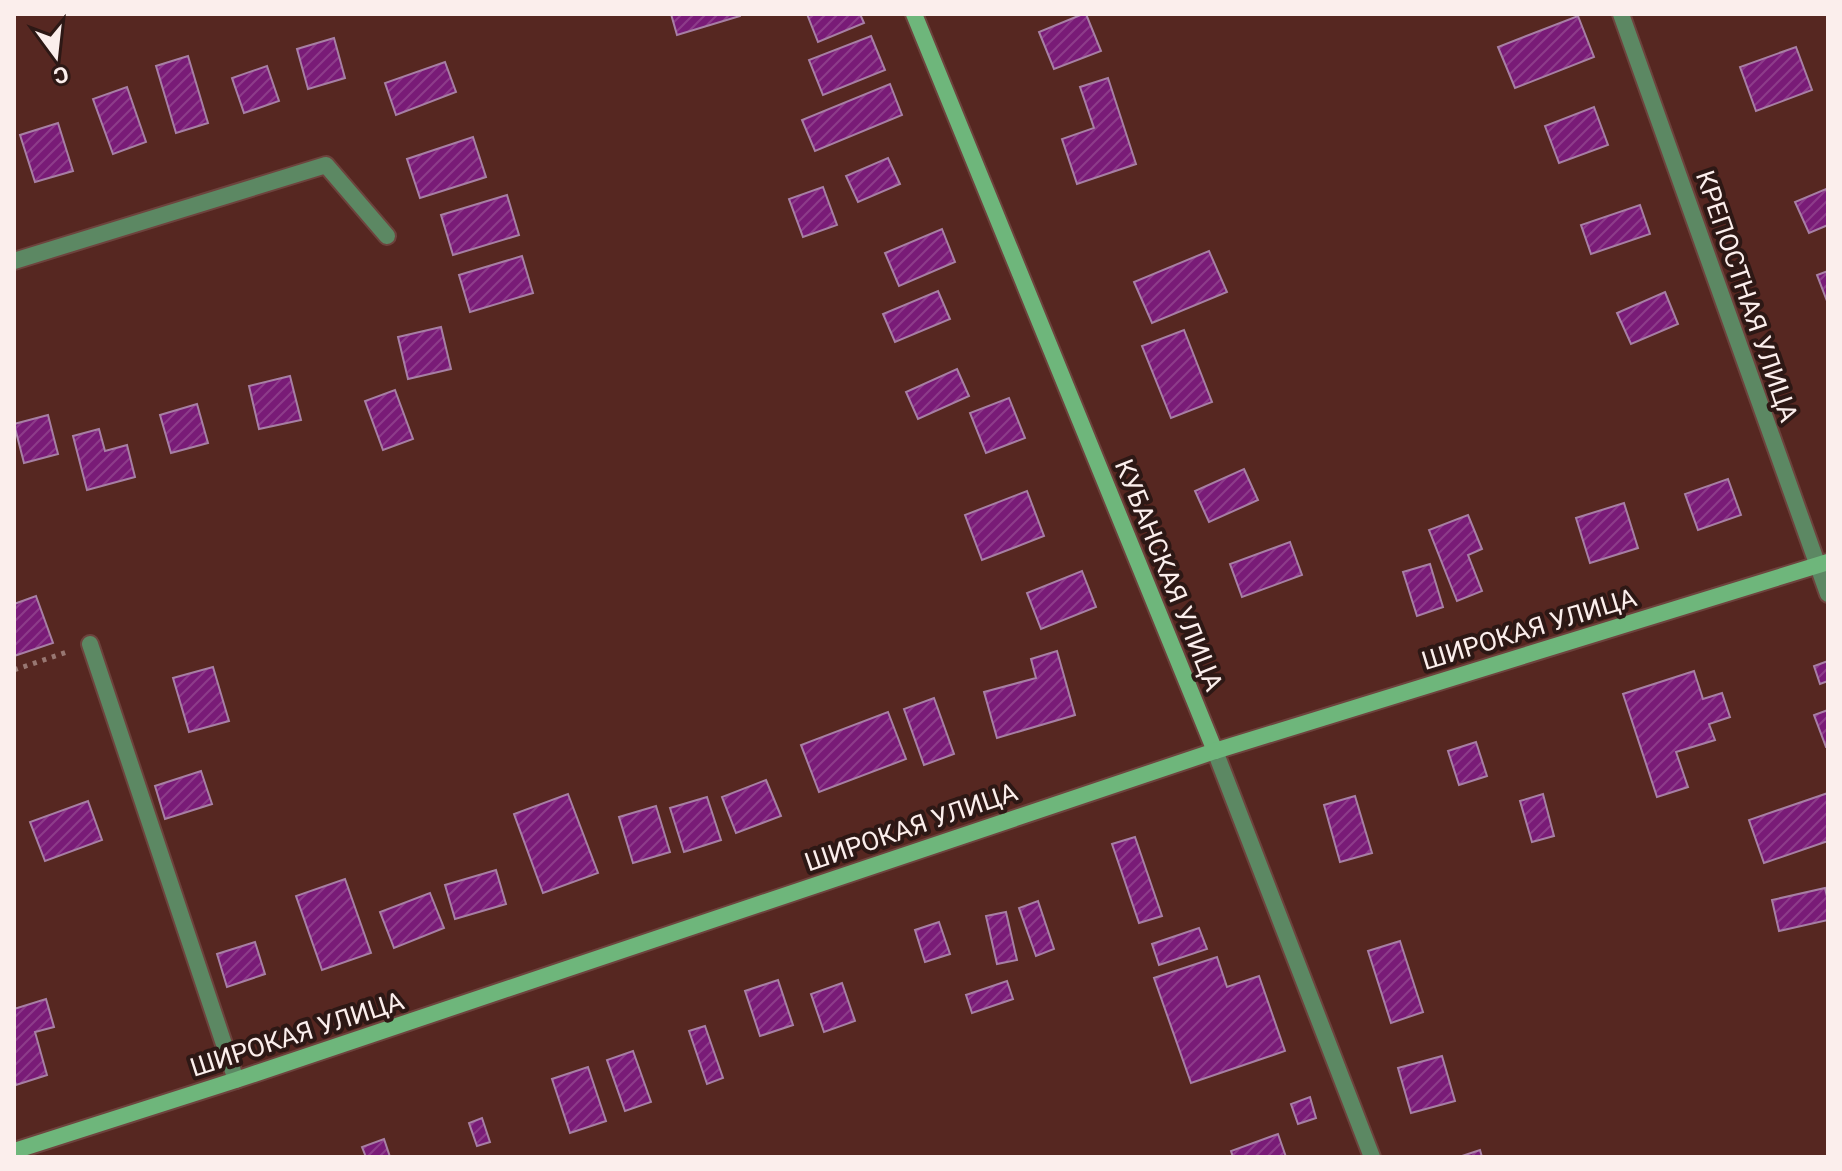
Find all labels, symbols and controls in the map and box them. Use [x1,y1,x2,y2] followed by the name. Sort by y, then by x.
[16,16,96,96] north arrow
[51,61,71,89] text: С
[1690,166,1804,426] street label: КРЕПОСТНАЯ УЛИЦА
[1109,455,1229,695] street label: КУБАНСКАЯ УЛИЦА
[1418,582,1640,676] street label: ШИРОКАЯ УЛИЦА
[801,777,1021,877] street label: ШИРОКАЯ УЛИЦА
[186,985,408,1083] street label: ШИРОКАЯ УЛИЦА

